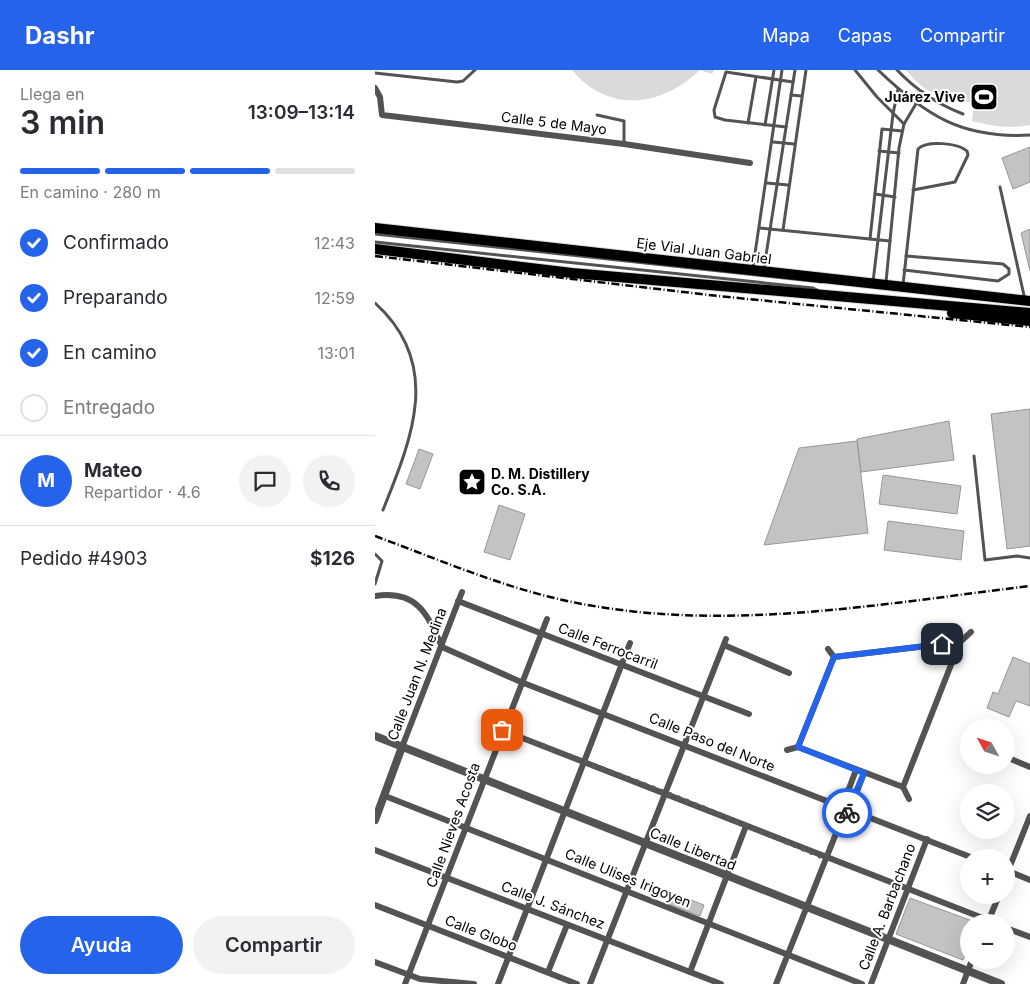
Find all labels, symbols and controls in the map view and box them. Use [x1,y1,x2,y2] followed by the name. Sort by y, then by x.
[25,21,94,50] text: Dashr
[762,25,810,46] text: Mapa
[838,25,892,46] text: Capas
[920,25,1005,46] text: Compartir
[969,82,999,112] sports icon: Juárez Vive
[20,84,84,104] text: Llega en
[884,88,965,105] place label: Juárez Vive
[248,101,355,124] text: 13:09–13:14
[20,103,105,142] text: 3 min
[500,108,608,137] street label: Calle 5 de Mayo
[20,182,161,202] text: En camino · 280 m
[20,229,48,257] icon: check
[63,231,169,254] text: Confirmado
[314,233,355,253] text: 12:43
[636,234,772,267] street label: Eje Vial Juan Gabriel
[20,284,48,312] icon: check
[63,286,168,309] text: Preparando
[314,288,355,308] text: 12:59
[20,339,48,367] icon: check
[63,341,157,364] text: En camino
[317,343,355,363] text: 13:01
[63,396,155,419] text: Entregado
[239,455,291,507] button: chat
[303,455,355,507] button: phone
[84,459,142,482] text: Mateo
[491,465,590,498] place label: D. M. Distillery Co. S.A.
[457,467,487,497] place icon: D. M. Distillery Co. S.A.
[37,469,55,492] text: M
[84,482,201,502] text: Repartidor · 4.6
[20,547,148,570] text: Pedido #4903
[310,547,355,570] text: $126
[383,605,450,743] street label: Calle Juan N. Medina
[556,619,660,672] street label: Calle Ferrocarril
[921,623,963,665] pin
[928,630,956,658] icon: home
[647,708,778,775] street label: Calle Paso del Norte
[481,709,523,751] pin
[488,716,516,744] icon: bag
[960,719,1015,774] north arrow
[960,719,1015,969] map controls
[422,760,483,890] street label: Calle Nieves Acosta
[960,784,1015,839] button: layers
[822,788,872,838] courier
[833,799,861,827] icon: bike
[648,823,739,874] street label: Calle Libertad
[855,841,919,973] street label: Calle A. Barbachano
[563,844,694,911] street label: Calle Ulises Irigoyen
[960,849,1015,904] button: +
[499,877,607,932] street label: Calle J. Sánchez
[443,911,520,954] street label: Calle Globo
[960,914,1015,969] button: −
[20,916,183,974] button: Ayuda
[193,916,355,974] button: Compartir

